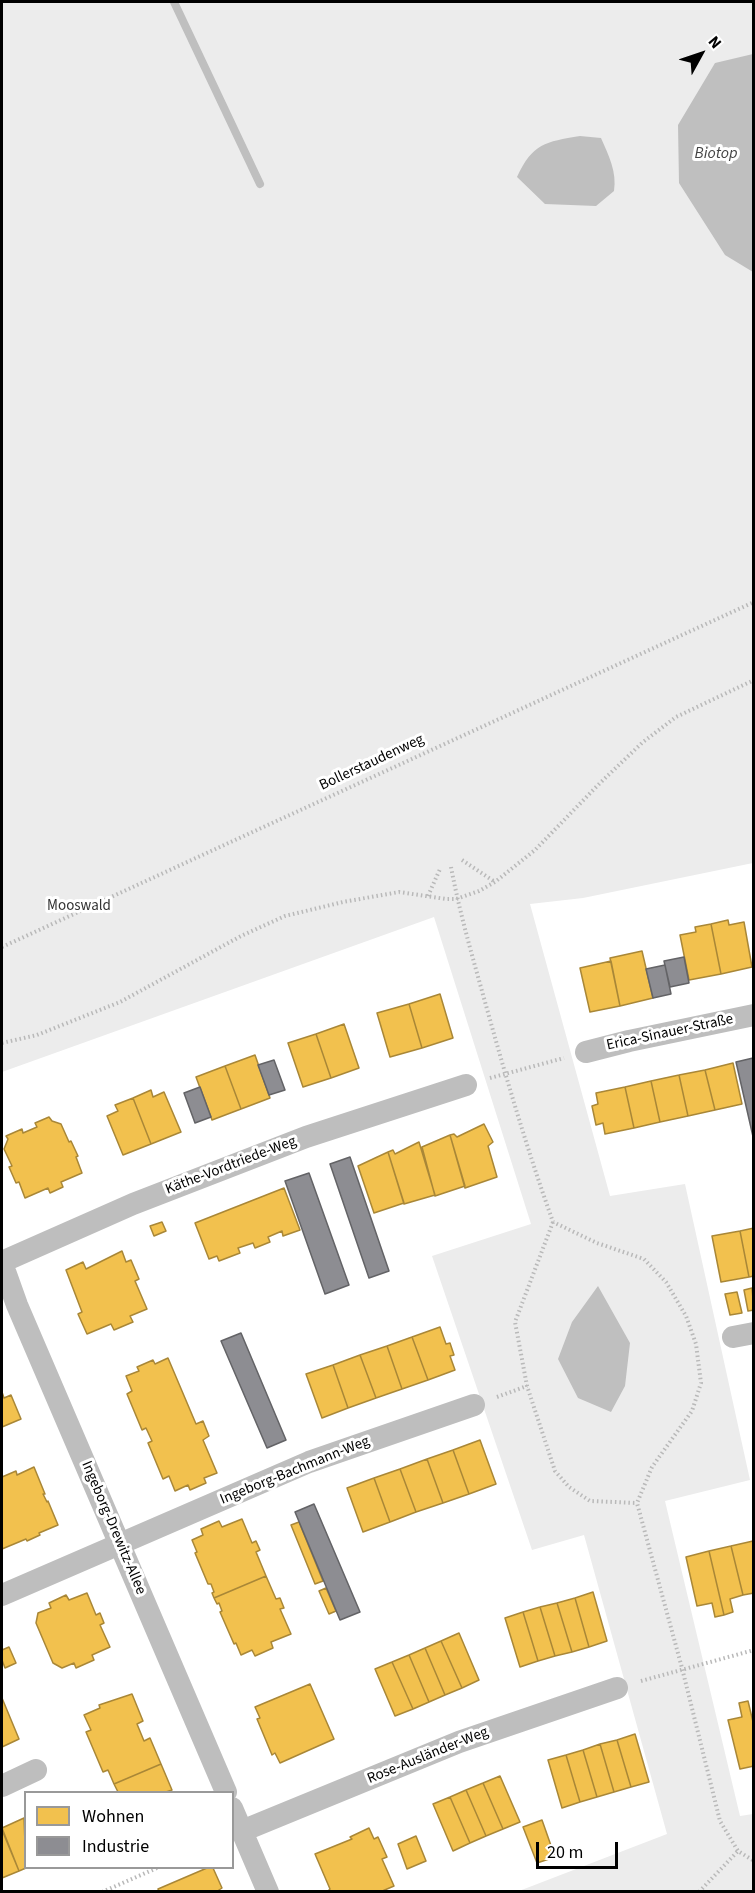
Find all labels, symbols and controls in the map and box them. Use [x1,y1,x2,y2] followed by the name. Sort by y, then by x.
[671,24,731,84] north arrow
[703,31,727,54] text: N
[695,144,737,164] water label: Biotop
[317,731,427,795] street label: Bollerstaudenweg
[47,898,111,916] park label: Mooswald
[605,1011,735,1055] street label: Erica-Sinauer-Straße
[163,1133,299,1199] street label: Käthe-Vordtriede-Weg
[218,1433,372,1509] street label: Ingeborg-Bachmann-Weg
[77,1458,149,1598] street label: Ingeborg-Drewitz-Allee
[365,1724,491,1788] street label: Rose-Ausländer-Weg
[24,1791,234,1869] legend
[82,1804,144,1829] text: Wohnen
[539,1830,622,1868] scale bar
[82,1834,149,1859] text: Industrie
[547,1840,583,1865] text: 20 m

